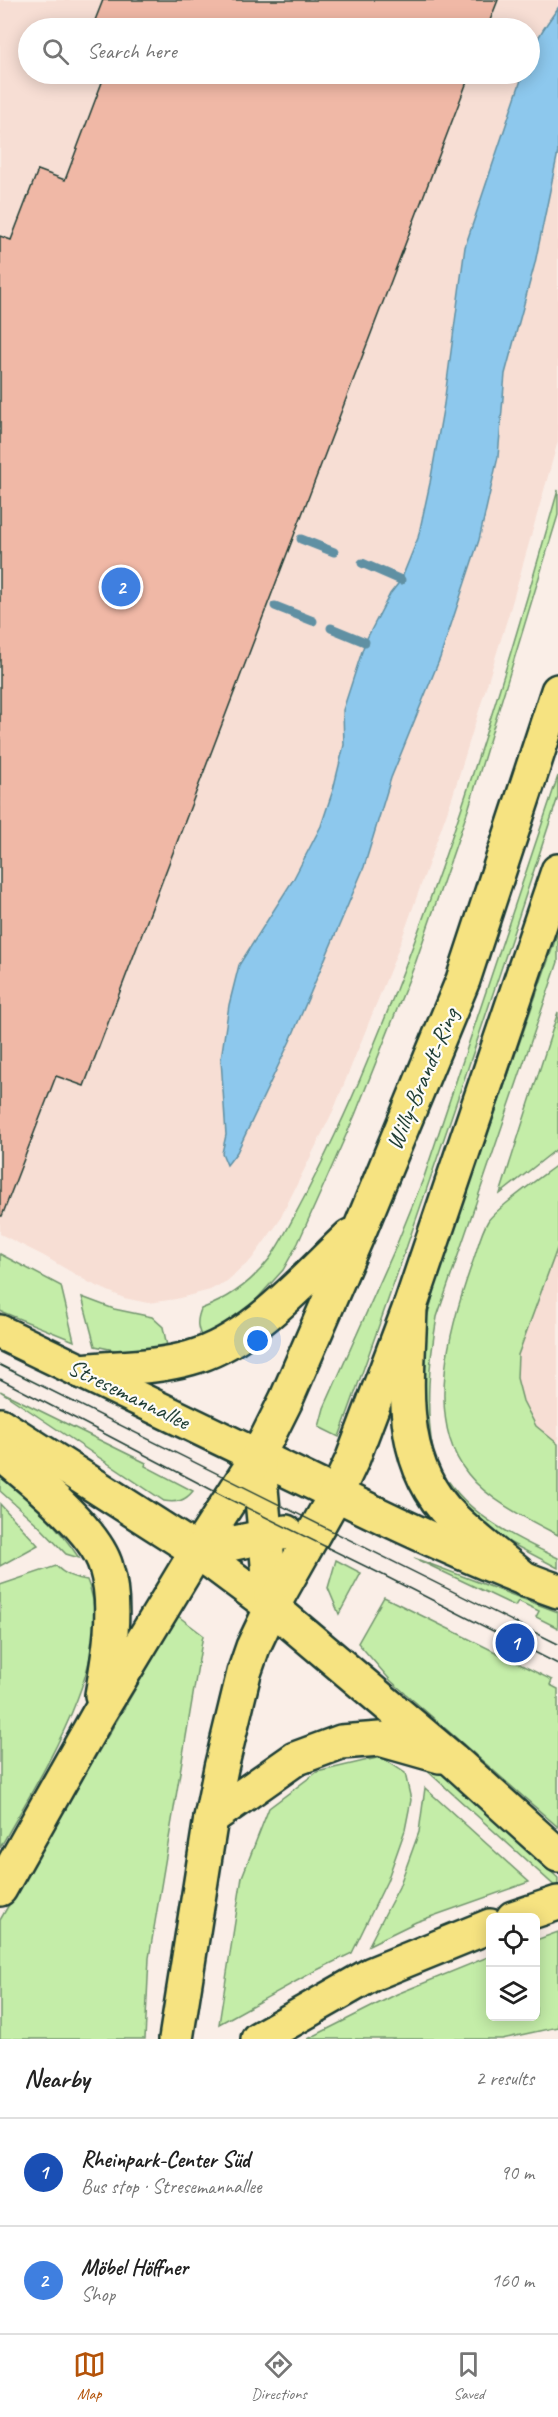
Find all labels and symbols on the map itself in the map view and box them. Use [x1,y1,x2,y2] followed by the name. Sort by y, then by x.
[102,564,140,610] pin: 2
[379,1001,466,1154] street label: Willy-Brandt-Ring
[243,1326,272,1355] your location
[63,1352,197,1437] street label: Stresemannallee
[496,1620,534,1666] pin: 1

